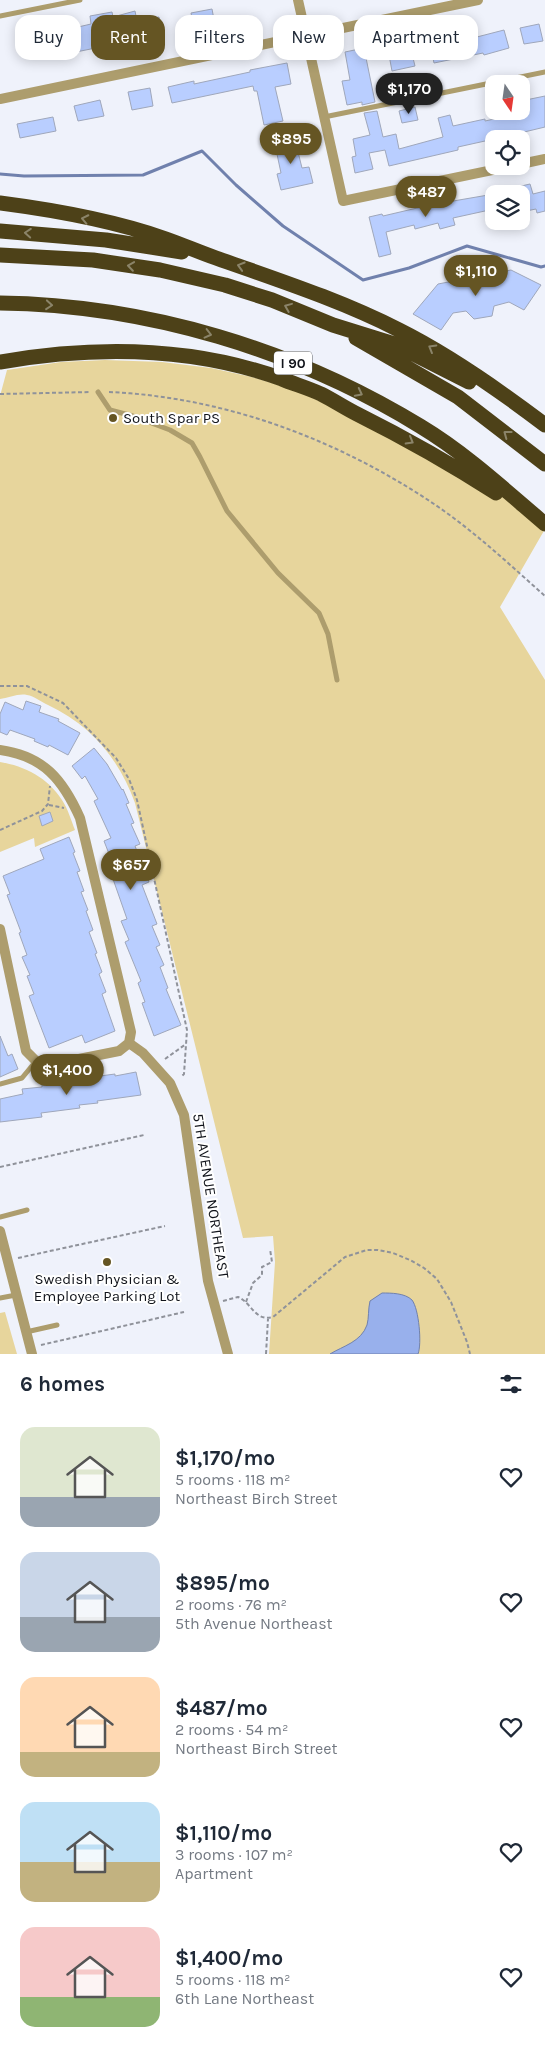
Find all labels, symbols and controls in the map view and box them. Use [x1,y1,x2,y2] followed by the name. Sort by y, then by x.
[15,15,81,60] chip: Buy
[91,15,165,60] chip: Rent
[175,15,263,60] chip: Filters
[273,15,344,60] chip: New
[354,15,478,60] chip: Apartment
[368,72,450,115] pin: $1,170
[485,75,530,120] north arrow
[485,75,530,230] map controls
[387,79,431,98] text: $1,170
[261,122,321,165] pin: $895
[271,129,311,148] text: $895
[485,130,530,175] button: locate
[396,176,456,218] pin: $487
[407,182,445,201] text: $487
[485,185,530,230] button: layers
[80,214,89,224] one-way arrow
[24,228,32,239] one-way arrow
[435,254,517,297] pin: $1,110
[127,261,135,272] one-way arrow
[455,261,497,280] text: $1,110
[237,262,246,272] one-way arrow
[45,299,53,310] one-way arrow
[284,303,293,313] one-way arrow
[204,328,212,338] one-way arrow
[429,345,438,355] one-way arrow
[274,352,312,374] road number: I 90
[354,387,363,397] one-way arrow
[123,409,220,427] place label: South Spar PS
[107,412,119,424] marker: South Spar PS
[504,431,513,439] one-way arrow
[404,435,413,445] one-way arrow
[101,848,161,891] pin: $657
[112,855,150,874] text: $657
[26,1054,108,1096] pin: $1,400
[42,1060,92,1079] text: $1,400
[189,1112,233,1280] street label: 5TH AVENUE NORTHEAST
[101,1256,113,1268] marker: Swedish Physician & Employee Parking Lot
[34,1270,181,1305] place label: Swedish Physician & Employee Parking Lot
[497,1370,525,1398] icon: filters
[20,1372,105,1396] text: 6 homes
[175,1446,275,1470] text: $1,170/mo
[60,1447,120,1507] icon: home
[497,1463,525,1491] icon: heart
[175,1470,291,1489] text: 5 rooms · 118 m²
[175,1489,338,1508] text: Northeast Birch Street
[175,1571,270,1595] text: $895/mo
[60,1572,120,1632] icon: home
[497,1588,525,1616] icon: heart
[175,1595,287,1614] text: 2 rooms · 76 m²
[175,1614,333,1633] text: 5th Avenue Northeast
[175,1696,268,1720] text: $487/mo
[60,1697,120,1757] icon: home
[497,1713,525,1741] icon: heart
[175,1720,288,1739] text: 2 rooms · 54 m²
[175,1739,338,1758] text: Northeast Birch Street
[175,1821,272,1845] text: $1,110/mo
[60,1822,120,1882] icon: home
[497,1838,525,1866] icon: heart
[175,1845,293,1864] text: 3 rooms · 107 m²
[175,1864,253,1883] text: Apartment
[175,1946,283,1970] text: $1,400/mo
[60,1947,120,2007] icon: home
[497,1963,525,1991] icon: heart
[175,1970,291,1989] text: 5 rooms · 118 m²
[175,1989,314,2008] text: 6th Lane Northeast

